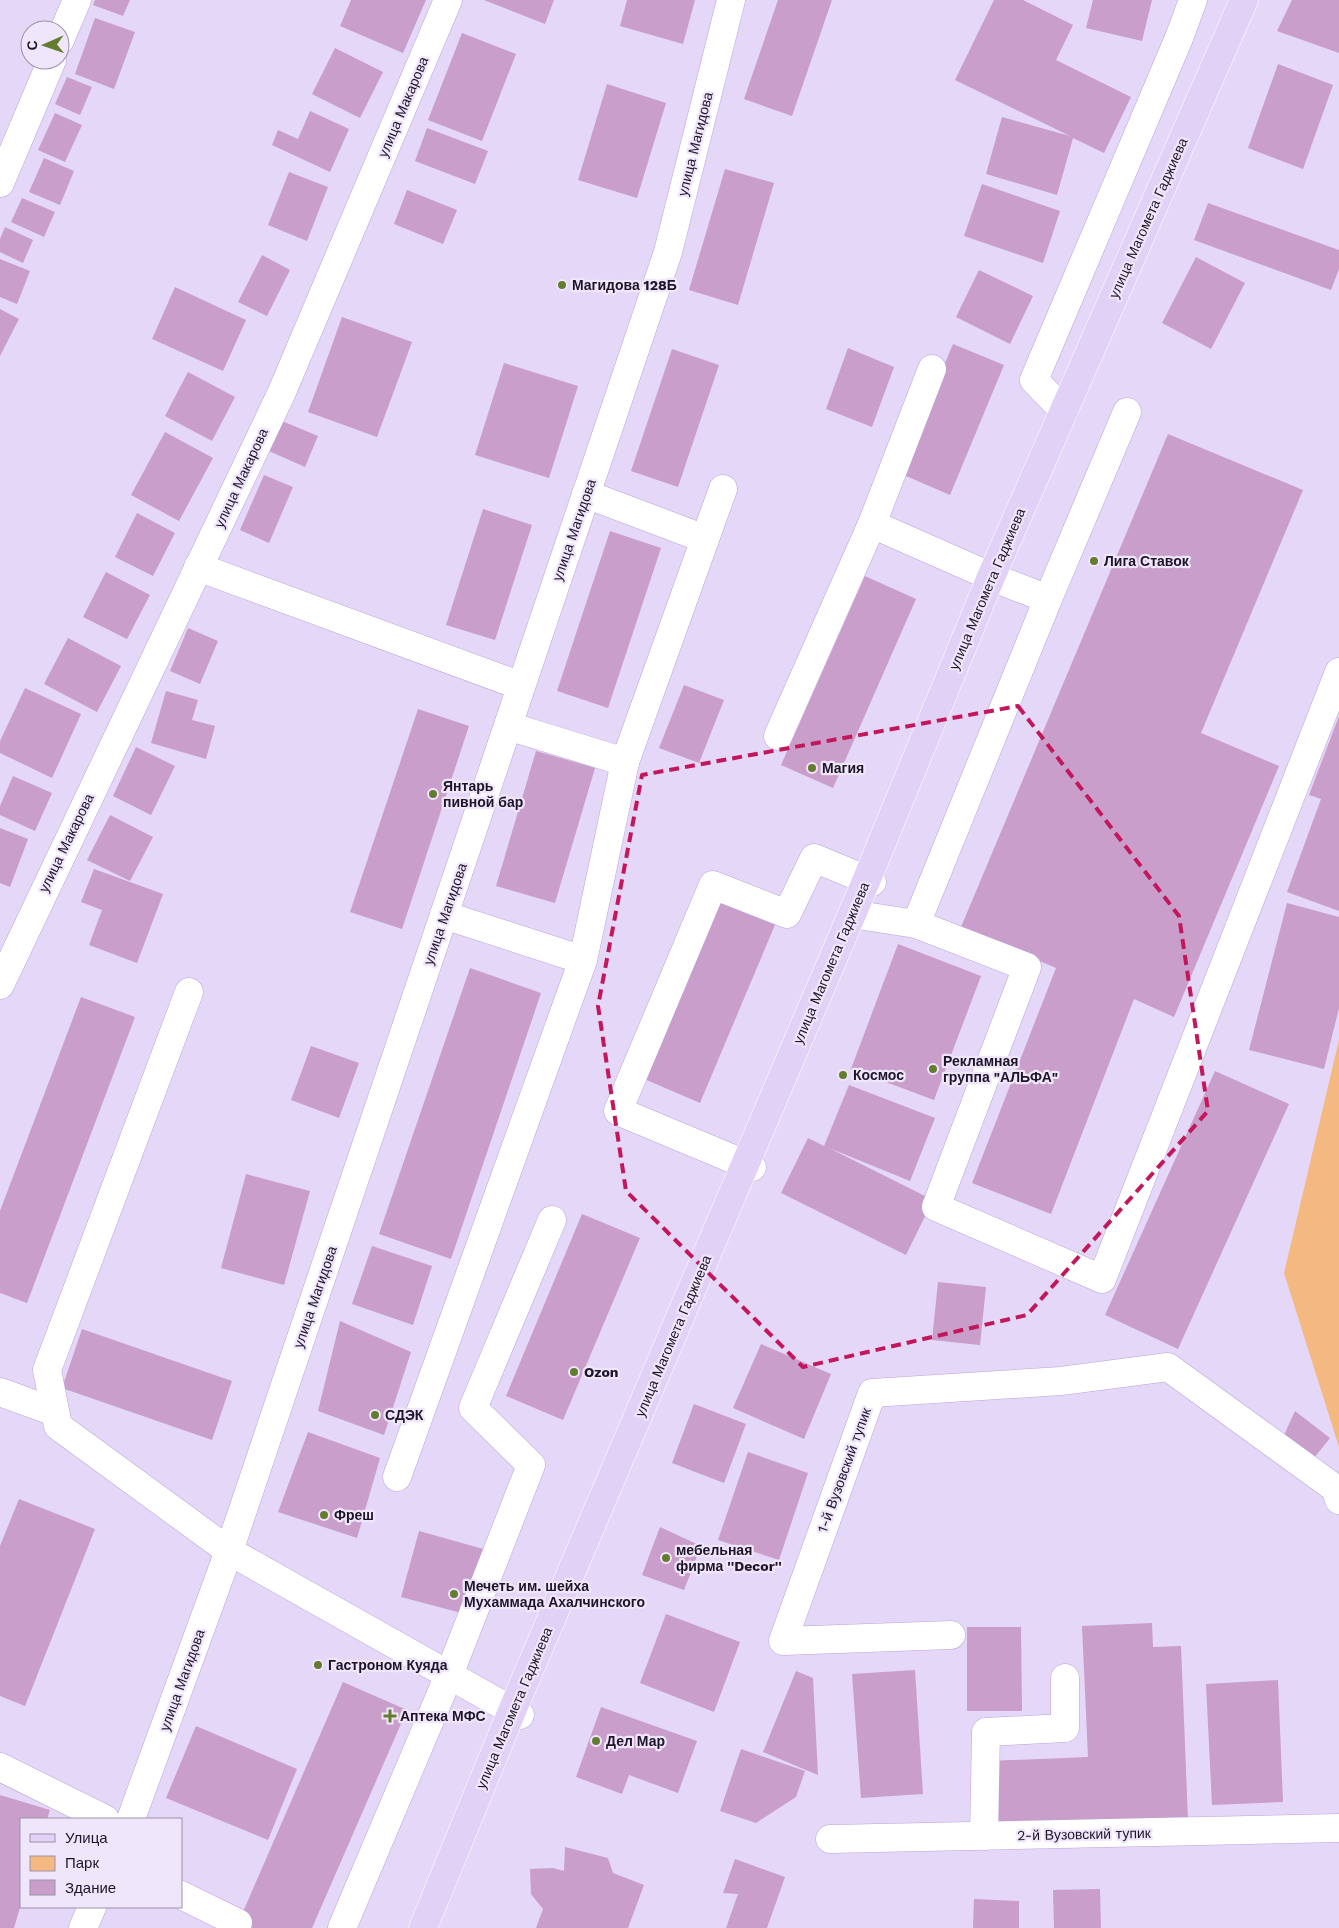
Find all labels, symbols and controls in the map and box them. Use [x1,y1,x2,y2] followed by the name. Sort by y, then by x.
[20,20,70,70] north arrow
[24,40,40,51] text: С
[375,54,431,160] street label: улица Макарова
[674,90,716,198] street label: улица Магидова
[1105,135,1191,301] street label: улица Магомета Гаджиева
[572,277,677,293] place label: Магидова 128Б
[556,279,568,291] marker: Магидова 128Б
[211,426,271,530] street label: улица Макарова
[549,477,599,583] street label: улица Магидова
[946,506,1028,672] street label: улица Магомета Гаджиева
[1104,553,1190,569] place label: Лига Ставок
[1088,555,1100,567] marker: Лига Ставок
[822,760,864,776] place label: Магия
[806,762,818,774] marker: Магия
[443,778,523,810] place label: Янтарь пивной бар
[427,788,439,800] marker: Янтарь пивной бар
[35,791,97,895] street label: улица Макарова
[420,861,470,967] street label: улица Магидова
[790,880,872,1046] street label: улица Магомета Гаджиева
[943,1053,1058,1085] place label: Рекламная группа "АЛЬФА"
[927,1063,939,1075] marker: Рекламная группа "АЛЬФА"
[853,1067,904,1083] place label: Космос
[837,1069,849,1081] marker: Космос
[290,1244,340,1350] street label: улица Магидова
[632,1253,714,1419] street label: улица Магомета Гаджиева
[584,1364,619,1380] place label: Ozon
[568,1366,580,1378] marker: Ozon
[814,1405,874,1534] street label: 1-й Вузовский тупик
[385,1407,424,1423] place label: СДЭК
[369,1409,381,1421] marker: СДЭК
[334,1507,374,1523] place label: Фреш
[318,1509,330,1521] marker: Фреш
[676,1542,782,1574] place label: мебельная фирма ''Decor''
[660,1552,672,1564] marker: мебельная фирма ''Decor''
[464,1578,645,1610] place label: Мечеть им. шейха Мухаммада Ахалчинского
[448,1588,460,1600] marker: Мечеть им. шейха Мухаммада Ахалчинского
[473,1625,555,1791] street label: улица Магомета Гаджиева
[156,1627,208,1733] street label: улица Магидова
[328,1657,448,1673] place label: Гастроном Куяда
[312,1659,324,1671] marker: Гастроном Куяда
[400,1708,486,1724] place label: Аптека МФС
[384,1710,396,1722] marker: Аптека МФС
[606,1733,665,1749] place label: Дел Мар
[590,1735,602,1747] marker: Дел Мар
[20,1818,182,1908] legend
[1017,1825,1152,1843] street label: 2-й Вузовский тупик
[65,1829,108,1847] text: Улица
[65,1854,99,1872] text: Парк
[65,1879,116,1897] text: Здание

